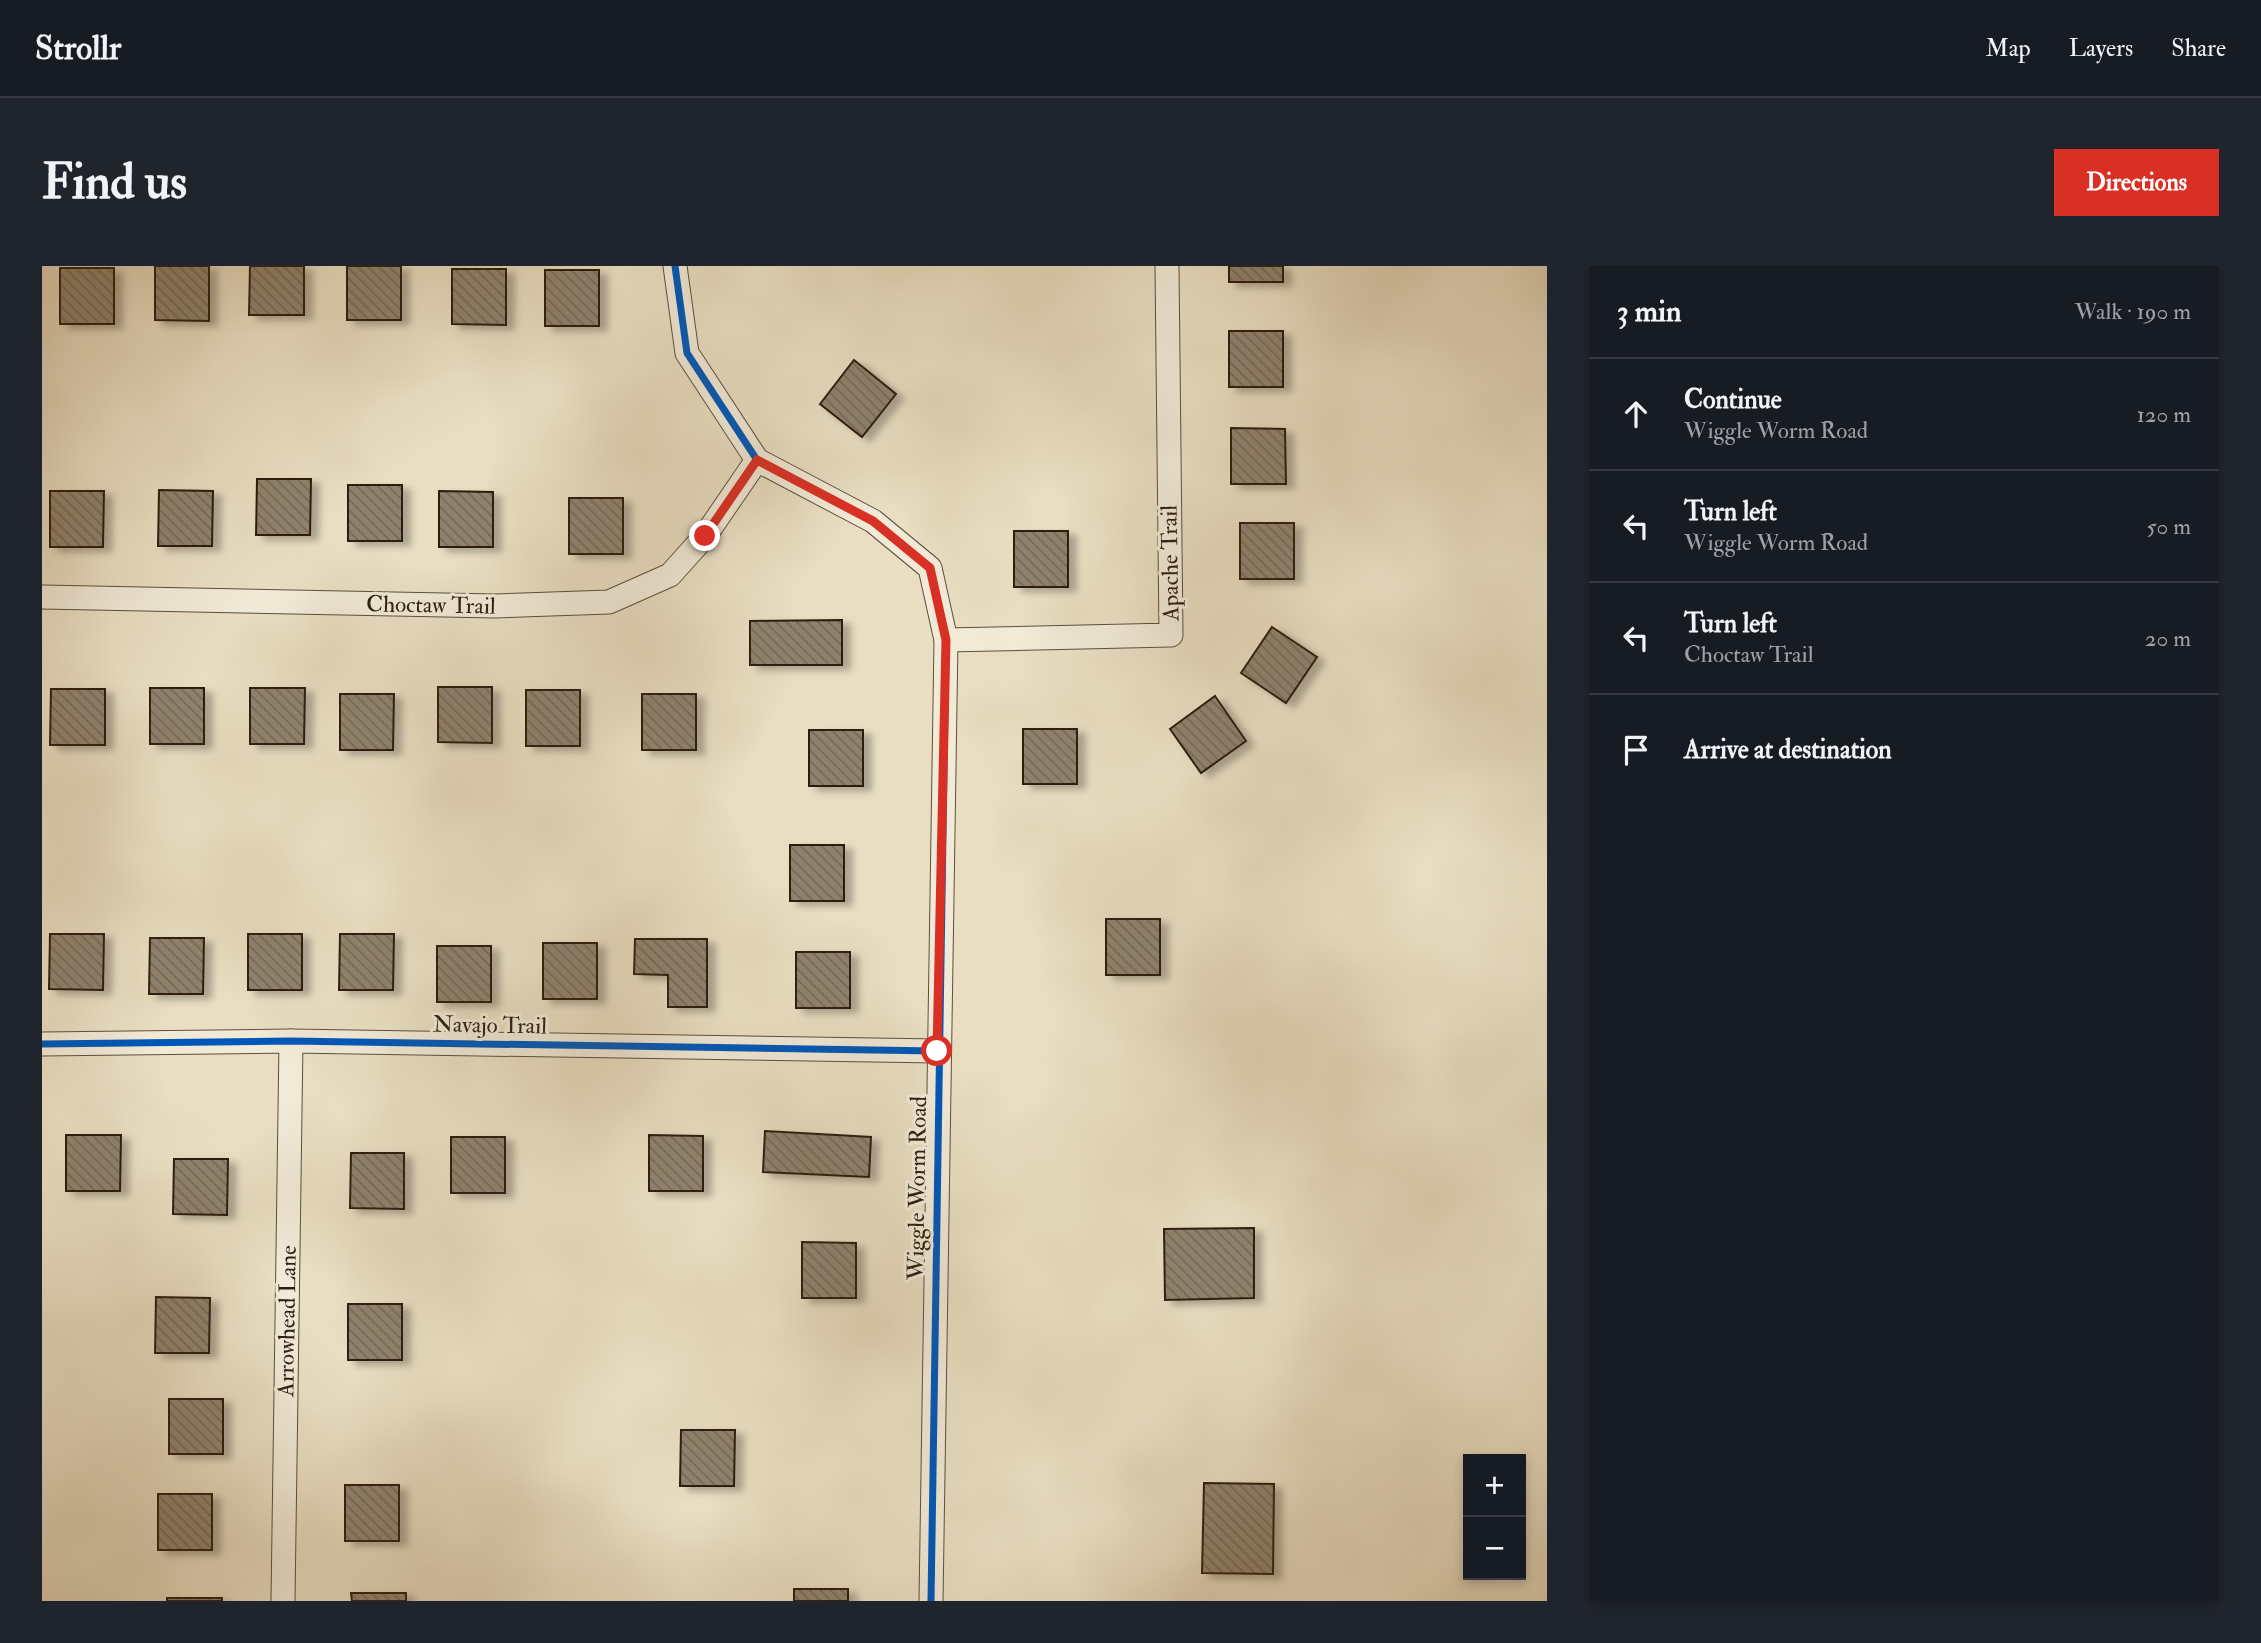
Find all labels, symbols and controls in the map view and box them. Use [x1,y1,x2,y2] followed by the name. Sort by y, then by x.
[35,28,121,69] text: Strollr
[1986,33,2031,64] text: Map
[2069,33,2133,64] text: Layers
[2171,33,2226,64] text: Share
[2054,149,2219,216] button: Directions
[42,152,187,213] text: Find us
[1617,293,1682,330] text: 3 min
[2075,297,2191,326] text: Walk · 190 m
[1684,384,1782,416] text: Continue
[1617,395,1655,433] icon: ahead
[2137,400,2191,429] text: 120 m
[1684,416,1868,445] text: Wiggle Worm Road
[1684,496,1777,528] text: Turn left
[1154,505,1187,622] street label: Apache Trail
[1617,507,1655,545] icon: left
[2147,512,2191,541] text: 50 m
[689,520,720,551] route end
[1684,528,1868,557] text: Wiggle Worm Road
[366,589,496,621] street label: Choctaw Trail
[1684,608,1777,640] text: Turn left
[1617,619,1655,657] icon: left
[2145,624,2191,653] text: 20 m
[1684,640,1814,669] text: Choctaw Trail
[1617,731,1655,769] icon: arrive
[1684,734,1892,766] text: Arrive at destination
[433,1010,547,1040] street label: Navajo Trail
[921,1035,952,1066] route start
[901,1096,933,1281] street label: Wiggle Worm Road
[271,1245,303,1398] street label: Arrowhead Lane
[1463,1454,1526,1580] map controls
[1463,1454,1526,1517] button: +
[1463,1517,1526,1580] button: −

